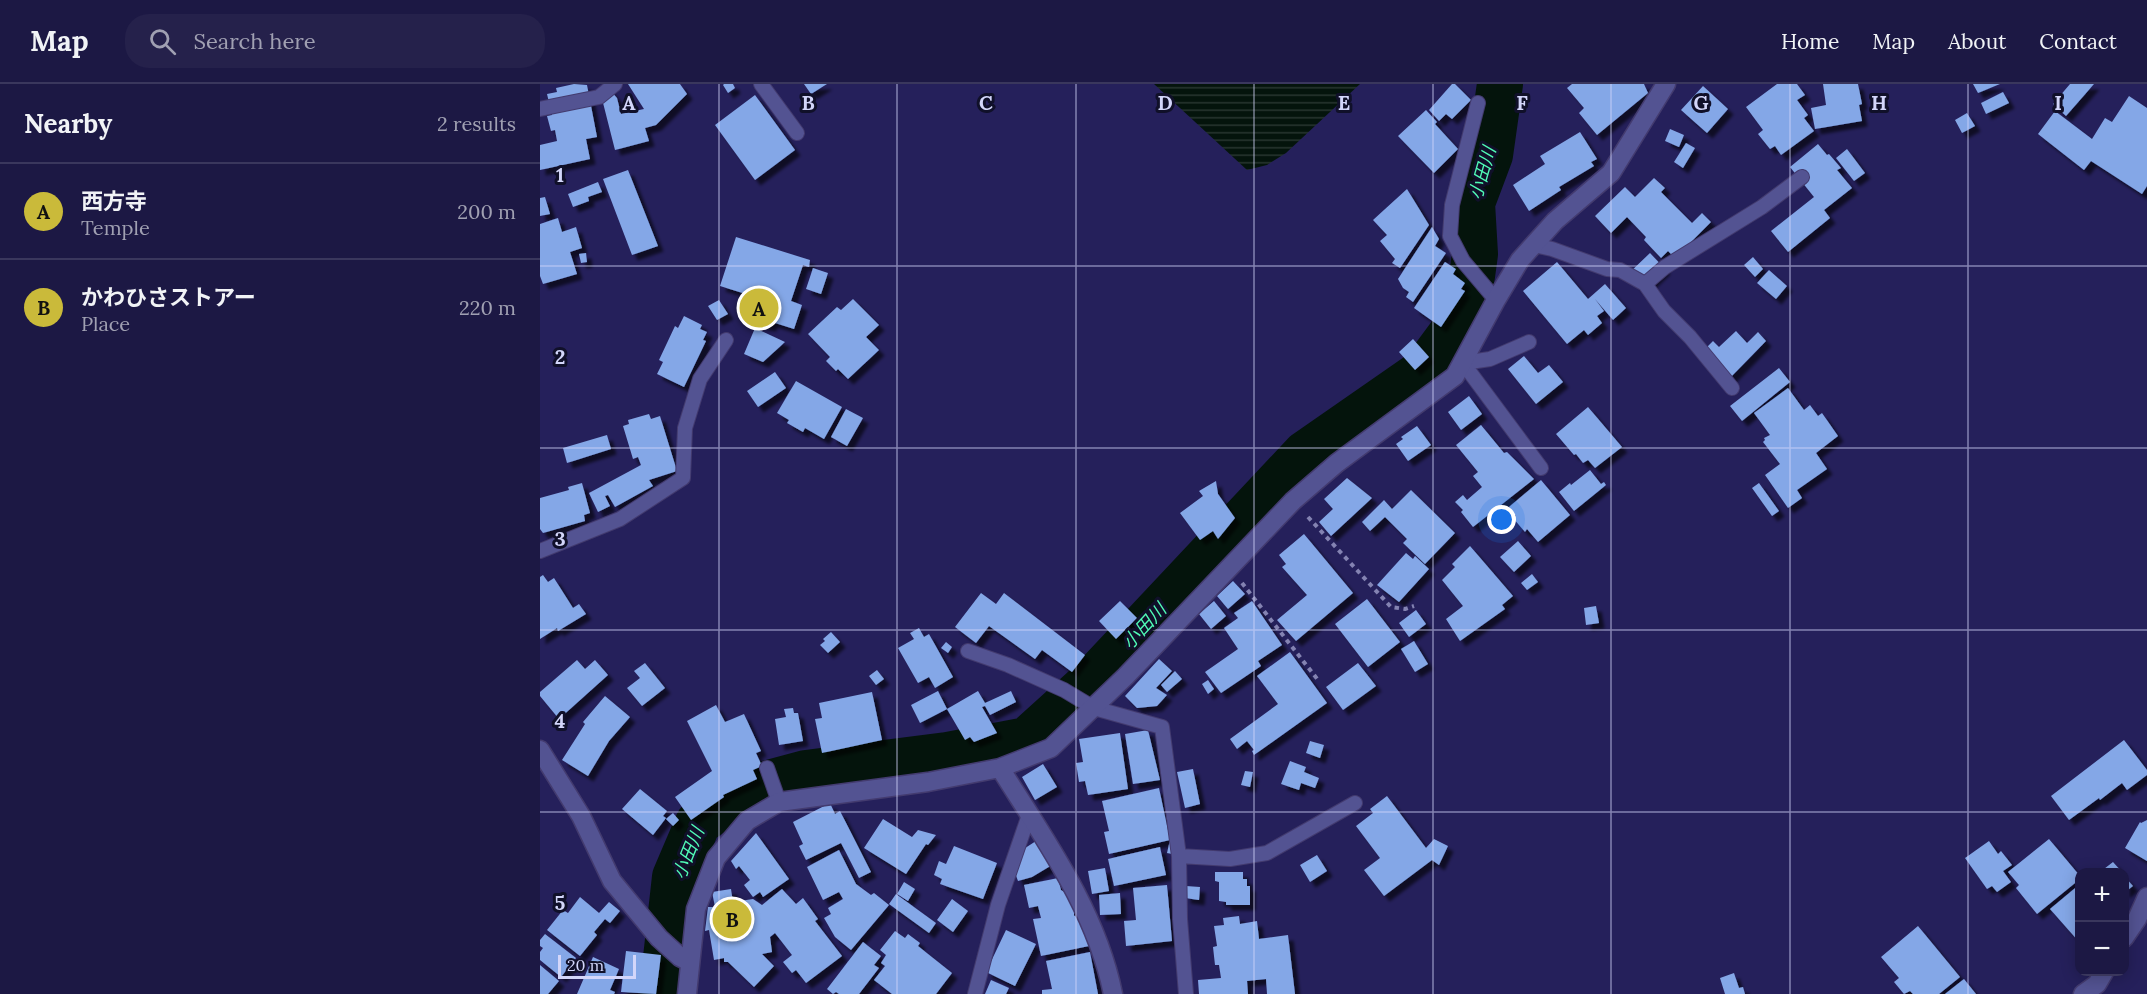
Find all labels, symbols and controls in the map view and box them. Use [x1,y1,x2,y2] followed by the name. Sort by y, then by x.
[125,14,545,68] search box
[30,23,89,59] text: Map
[146,25,179,58] icon: search
[194,27,316,55] text: Search here
[1781,28,1839,55] text: Home
[1872,28,1915,55] text: Map
[1948,28,2006,55] text: About
[2039,28,2117,55] text: Contact
[622,90,636,115] text: A
[801,90,815,115] text: B
[979,90,993,115] text: C
[1157,90,1173,115] text: D
[1338,90,1350,115] text: E
[1516,90,1528,115] text: F
[1693,90,1709,115] text: G
[1871,90,1887,115] text: H
[2054,90,2062,115] text: I
[24,107,112,140] text: Nearby
[437,111,516,136] text: 2 results
[1464,142,1501,202] water label: 小田川
[556,162,564,187] text: 1
[81,187,147,215] text: 西方寺
[37,199,50,224] text: A
[457,199,516,224] text: 200 m
[81,215,150,240] text: Temple
[81,283,256,311] text: かわひさストアー
[740,286,778,330] pin: A
[37,295,50,320] text: B
[459,295,516,320] text: 220 m
[81,311,130,336] text: Place
[555,344,565,369] text: 2
[1487,505,1516,534] your location
[554,526,566,551] text: 3
[1117,597,1172,654] water label: 小田川
[555,708,566,733] text: 4
[667,822,710,882] water label: 小田川
[2075,868,2129,976] map controls
[2075,868,2129,922] button: +
[555,890,566,915] text: 5
[712,896,752,942] pin: B
[2075,922,2129,976] button: −
[558,952,636,980] scale bar
[567,955,604,975] text: 20 m

